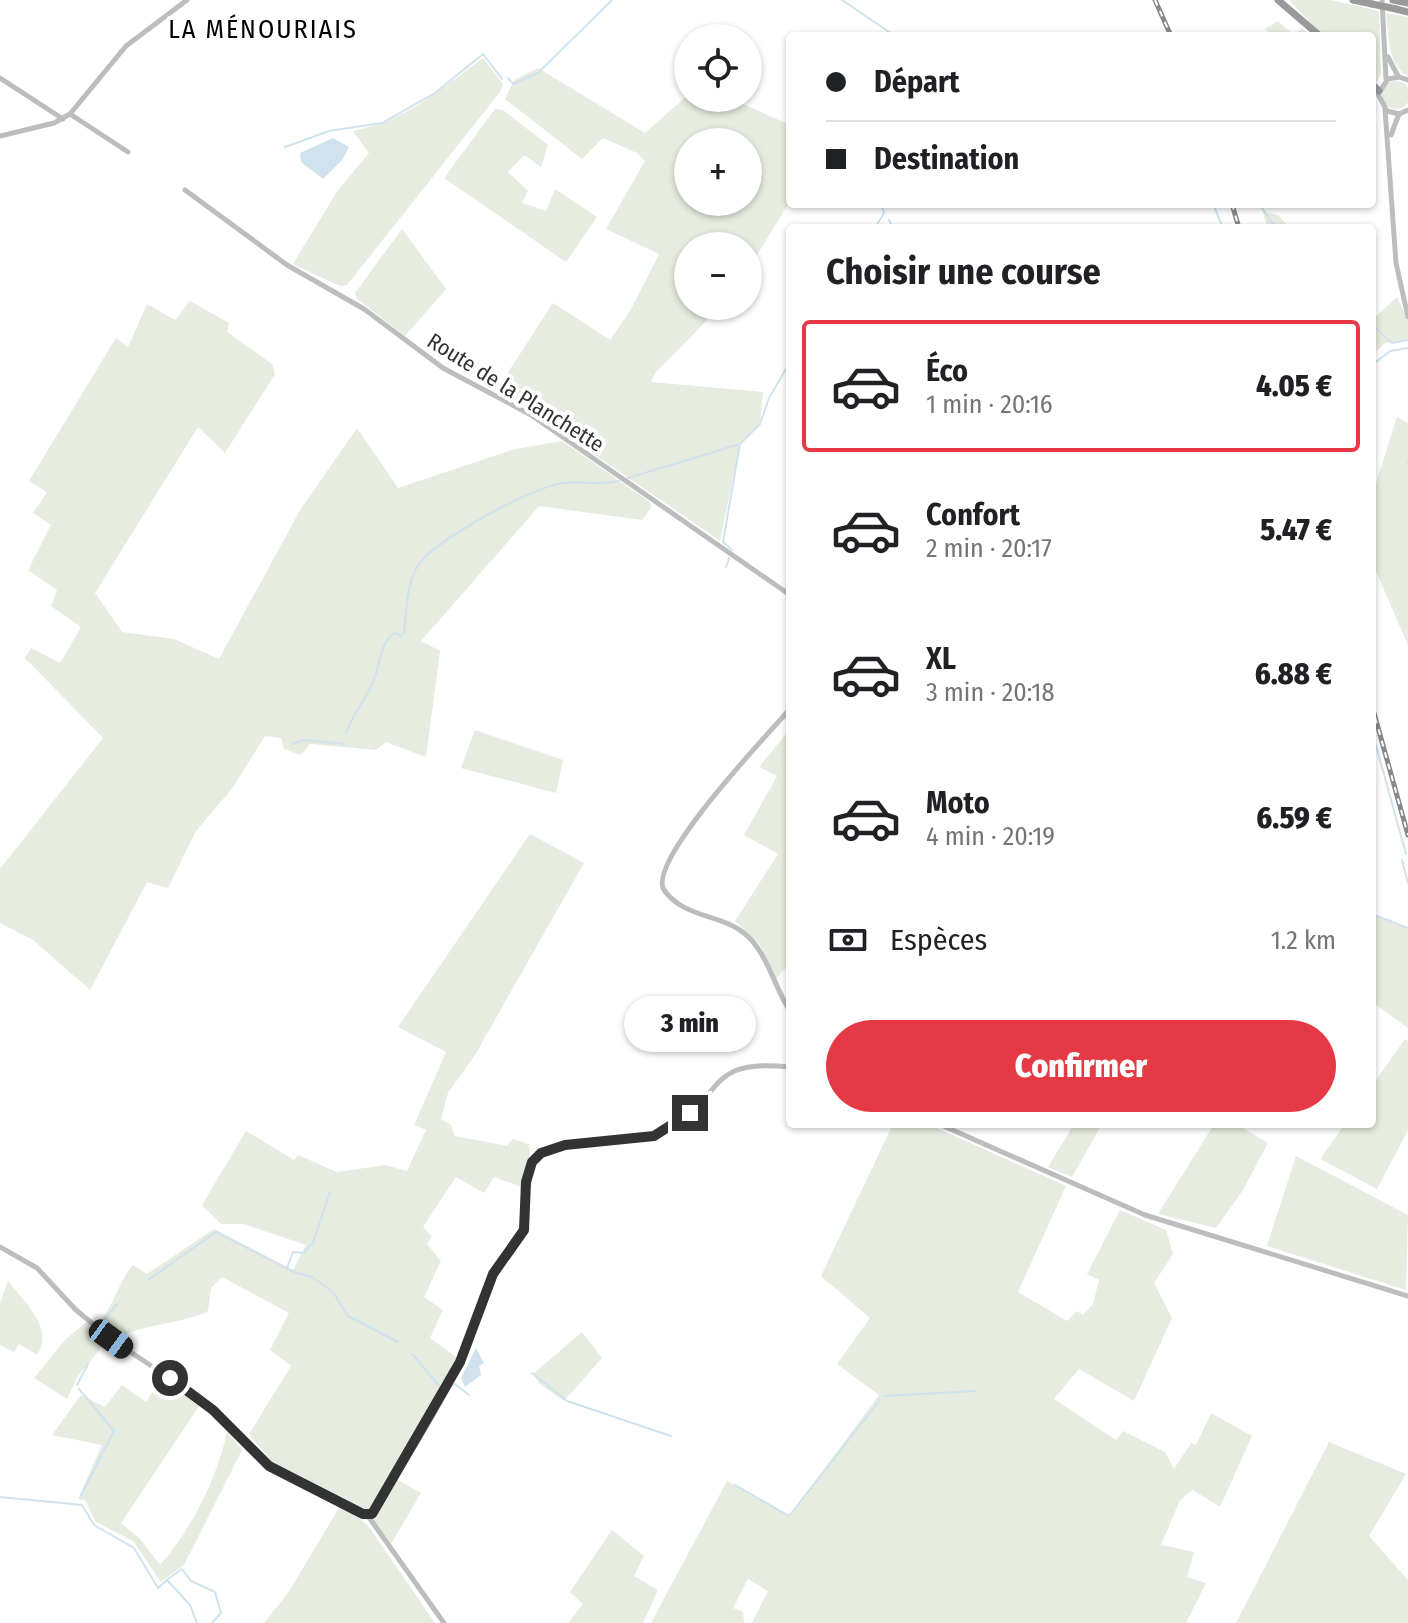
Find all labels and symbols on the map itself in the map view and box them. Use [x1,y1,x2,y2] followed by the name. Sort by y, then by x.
[168,14,358,45] district label: LA MÉNOURIAIS
[422,327,609,458] street label: Route de la Planchette
[624,997,756,1053] callout: 3 min
[672,1095,708,1131] route end
[85,1315,137,1363] car
[152,1360,188,1396] route start

